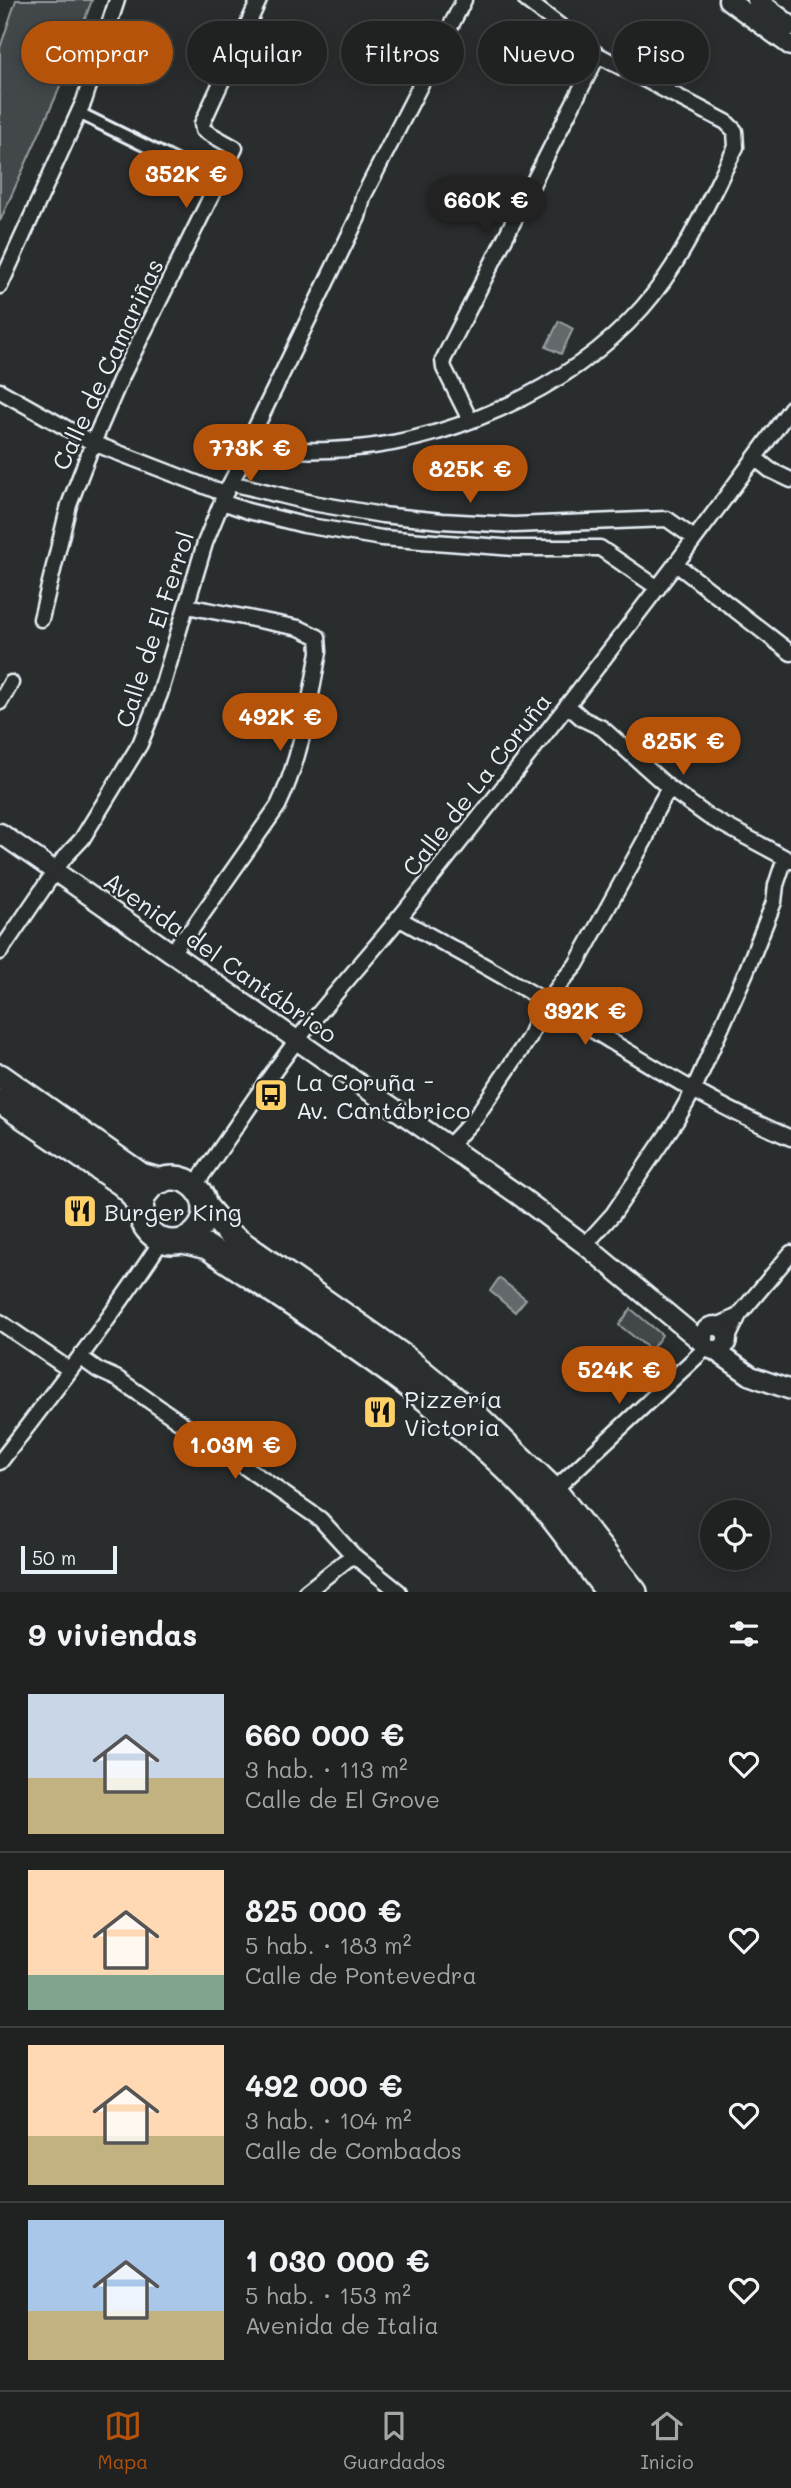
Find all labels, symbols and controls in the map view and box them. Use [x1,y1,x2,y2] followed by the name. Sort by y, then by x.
[21,21,173,84] chip: Comprar
[187,21,327,84] chip: Alquilar
[341,21,464,84] chip: Filtros
[478,21,599,84] chip: Nuevo
[613,21,709,84] chip: Piso
[129,150,243,210] pin: 352K €
[145,158,227,188] text: 352K €
[429,176,543,236] pin: 660K €
[444,184,528,214] text: 660K €
[44,253,170,475] street label: Calle de Camariñas
[193,424,307,484] pin: 773K €
[209,432,291,462] text: 773K €
[413,446,527,505] pin: 825K €
[429,453,511,483] text: 825K €
[108,527,200,731] street label: Calle de El Ferrol
[395,686,557,882] street label: Calle de La Coruña
[223,694,337,753] pin: 492K €
[238,701,322,731] text: 492K €
[626,718,740,777] pin: 825K €
[642,725,724,755] text: 825K €
[98,865,344,1049] street label: Avenida del Cantábrico
[528,988,642,1047] pin: 392K €
[544,995,626,1025] text: 392K €
[296,1066,470,1125] place label: La Coruña - Av. Cantábrico
[252,1076,290,1114] bus stop icon: La Coruña - Av. Cantábrico
[61,1192,99,1230] restaurant icon: Burger King
[104,1196,242,1227] place label: Burger King
[562,1346,676,1406] pin: 524K €
[578,1354,660,1384] text: 524K €
[404,1383,502,1442] place label: Pizzería Victoria
[361,1393,399,1431] restaurant icon: Pizzería Victoria
[170,1422,300,1481] pin: 1.03M €
[189,1429,281,1459] text: 1.03M €
[700,1500,770,1570] map controls
[700,1500,770,1570] button: locate
[21,1543,117,1575] scale bar
[32,1545,76,1570] text: 50 m
[28,1614,197,1654] text: 9 viviendas
[725,1615,763,1653] icon: filters
[245,1714,404,1754] text: 660 000 €
[84,1722,168,1806] icon: home
[725,1745,763,1783] icon: heart
[245,1754,408,1784] text: 3 hab. · 113 m²
[245,1784,440,1814] text: Calle de El Grove
[245,1890,402,1930] text: 825 000 €
[84,1898,168,1982] icon: home
[725,1921,763,1959] icon: heart
[245,1930,411,1960] text: 5 hab. · 183 m²
[245,1960,477,1990] text: Calle de Pontevedra
[245,2065,403,2105] text: 492 000 €
[84,2073,168,2157] icon: home
[725,2096,763,2134] icon: heart
[245,2105,412,2135] text: 3 hab. · 104 m²
[245,2135,462,2165] text: Calle de Combados
[245,2240,429,2280] text: 1 030 000 €
[84,2248,168,2332] icon: home
[725,2271,763,2309] icon: heart
[245,2280,411,2310] text: 5 hab. · 153 m²
[245,2310,439,2340] text: Avenida de Italia
[98,2407,148,2474] tab: Mapa
[343,2407,445,2474] tab: Guardados
[641,2407,693,2474] tab: Inicio

